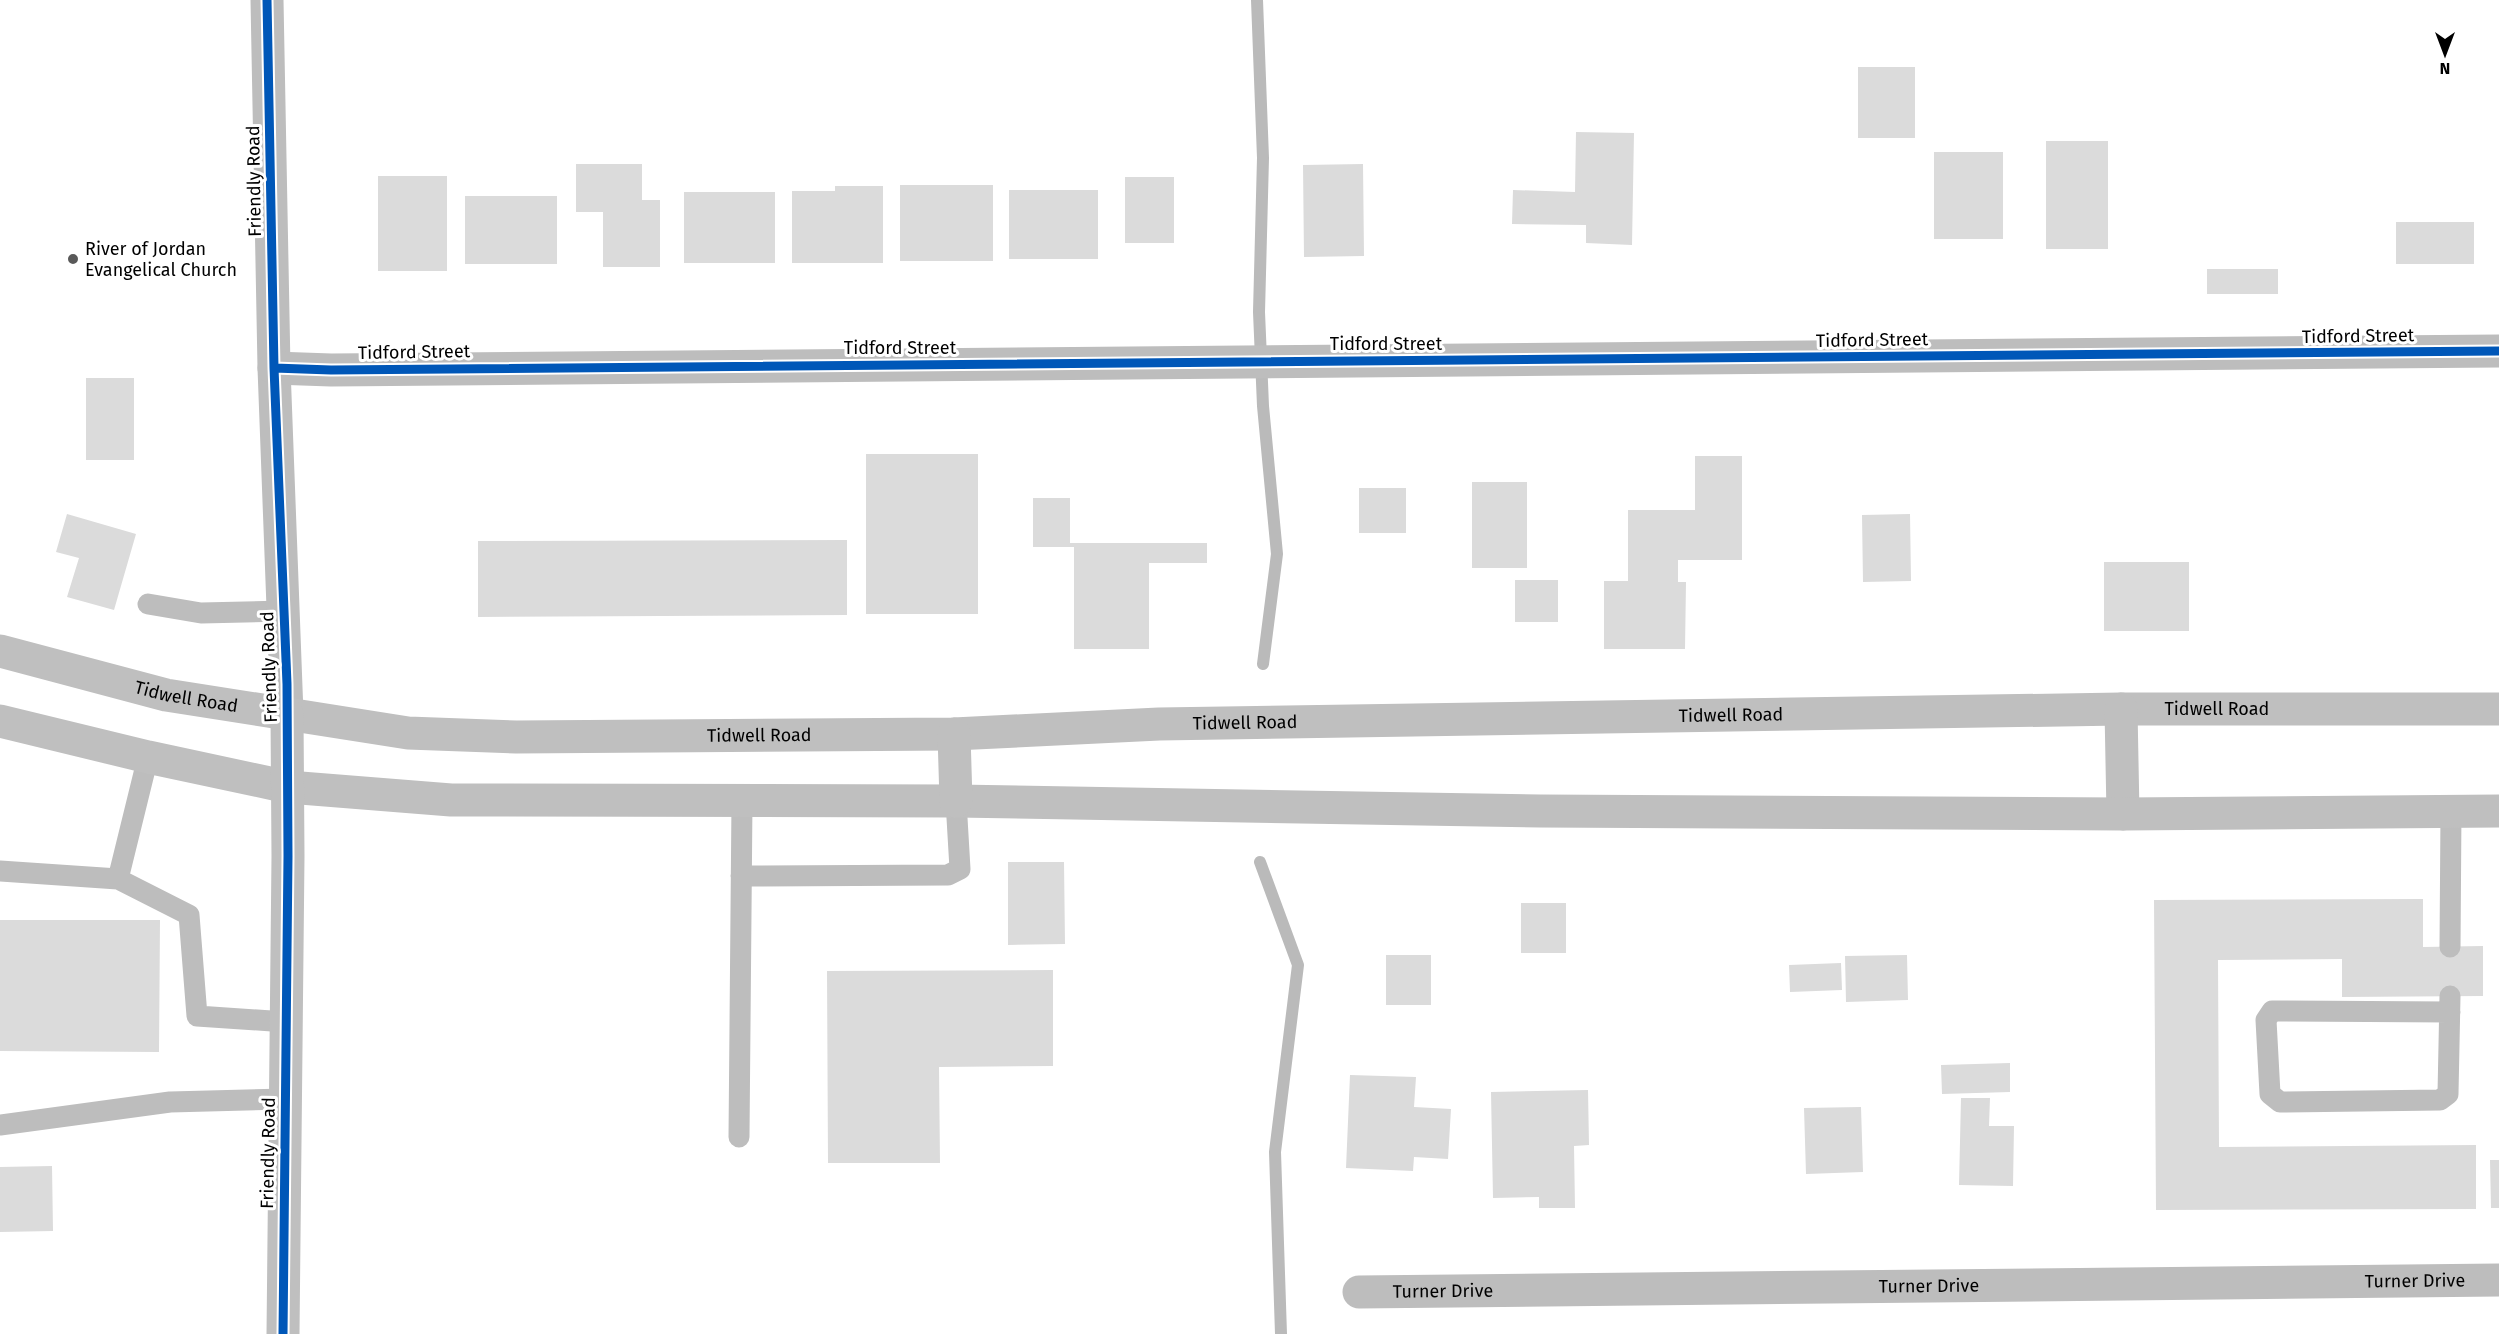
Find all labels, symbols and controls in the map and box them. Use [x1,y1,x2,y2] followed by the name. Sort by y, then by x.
[2415,24,2475,84] north arrow
[2440,59,2450,78] text: N
[242,125,266,237] street label: Friendly Road
[85,238,237,281] place label: River of Jordan Evangelical Church
[66,252,80,266] marker: River of Jordan Evangelical Church
[2302,324,2415,348] street label: Tidford Street
[1816,328,1929,352] street label: Tidford Street
[1330,333,1443,355] street label: Tidford Street
[844,337,957,359] street label: Tidford Street
[358,340,471,364] street label: Tidford Street
[256,611,282,723] street label: Friendly Road
[132,676,239,717] street label: Tidwell Road
[2164,698,2269,720] street label: Tidwell Road
[1678,703,1783,727] street label: Tidwell Road
[1192,711,1298,734] street label: Tidwell Road
[707,724,812,747] street label: Tidwell Road
[256,1097,280,1209] street label: Friendly Road
[2365,1269,2465,1292] street label: Turner Drive
[1879,1274,1979,1298] street label: Turner Drive
[1393,1280,1493,1303] street label: Turner Drive

